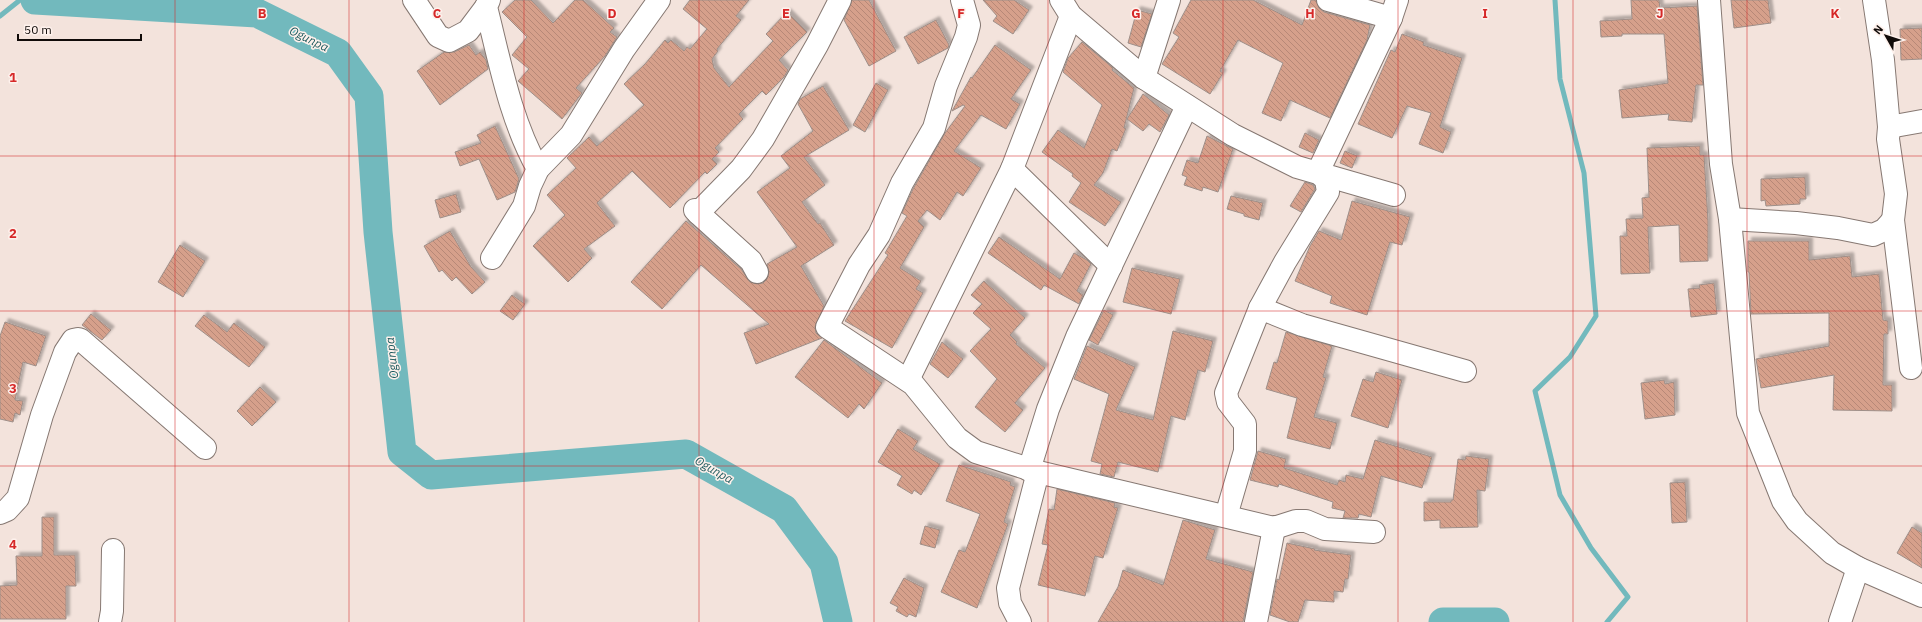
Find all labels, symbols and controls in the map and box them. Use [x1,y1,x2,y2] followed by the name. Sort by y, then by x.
[258,5,267,22] text: B
[433,5,442,22] text: C
[607,5,617,22] text: D
[782,5,790,22] text: E
[957,5,965,22] text: F
[1131,5,1141,22] text: G
[1305,5,1315,22] text: H
[1482,5,1488,22] text: I
[1656,5,1664,22] text: J
[1830,5,1840,22] text: K
[18,16,141,42] scale bar
[1866,16,1906,56] north arrow
[24,22,52,37] text: 50 m
[1870,22,1886,37] text: N
[287,23,331,54] water label: Ogunpa
[9,69,17,86] text: 1
[9,225,17,242] text: 2
[382,337,401,380] water label: Ogunpa
[9,380,17,397] text: 3
[692,453,736,486] water label: Ogunpa
[9,536,17,553] text: 4

